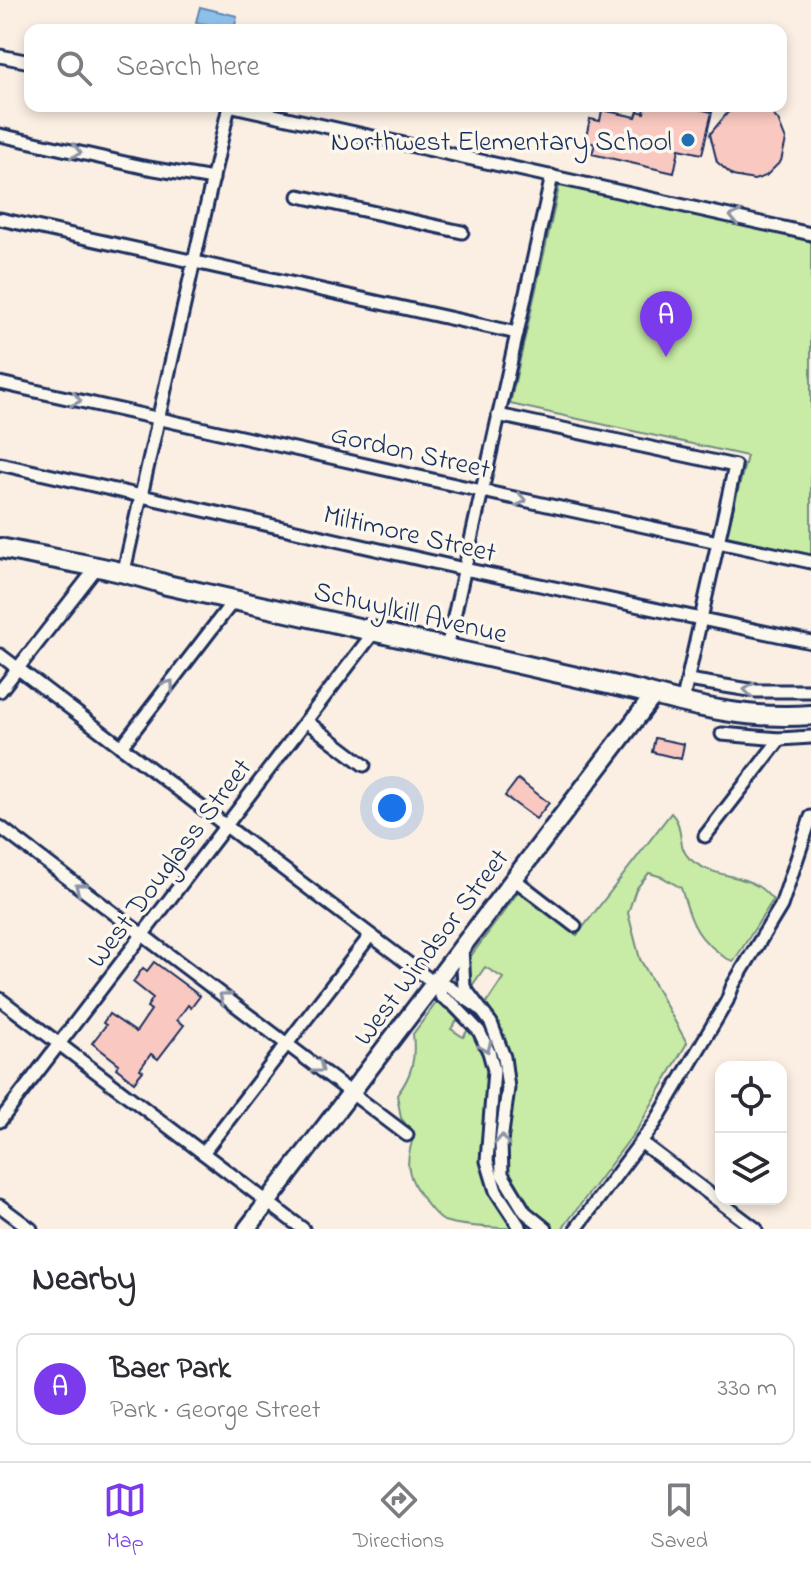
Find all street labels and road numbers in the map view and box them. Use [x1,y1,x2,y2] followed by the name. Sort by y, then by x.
[326,415,494,492] street label: Gordon Street
[319,496,500,575] street label: Miltimore Street
[309,572,511,657] street label: Schuylkill Avenue
[78,751,263,978] street label: West Douglass Street
[345,841,521,1055] street label: West Windsor Street

